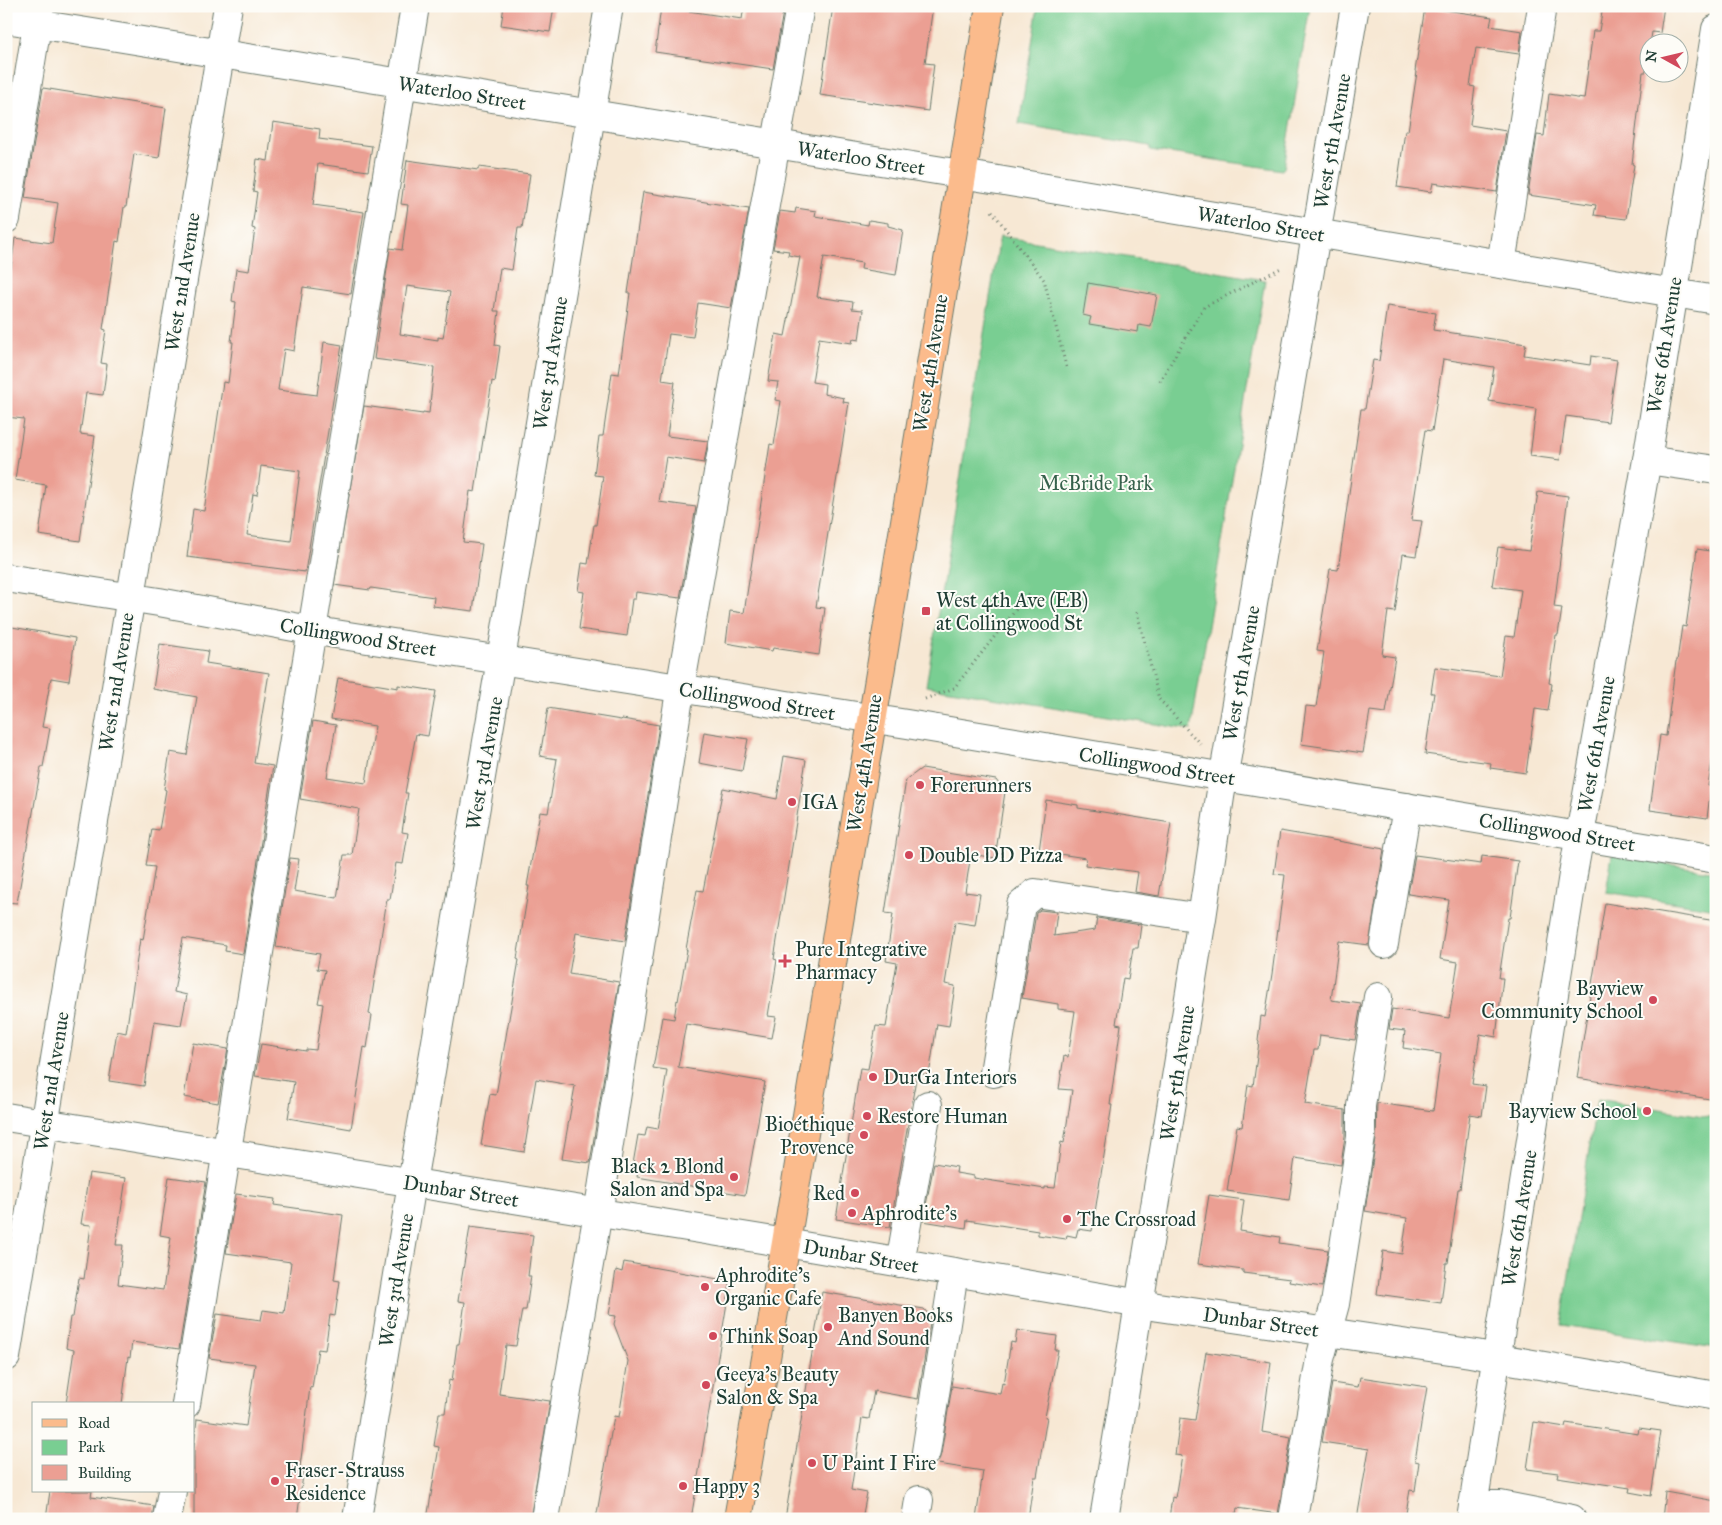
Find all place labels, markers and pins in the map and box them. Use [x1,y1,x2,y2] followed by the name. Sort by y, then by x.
[936,588,1088,636] place label: West 4th Ave (EB) at Collingwood St
[920,605,932,617] marker: West 4th Ave (EB) at Collingwood St
[930,773,1032,797] place label: Forerunners
[914,779,926,791] marker: Forerunners
[802,790,839,814] place label: IGA
[786,796,798,808] marker: IGA
[919,843,1063,867] place label: Double DD Pizza
[903,849,915,861] marker: Double DD Pizza
[795,937,927,984] place label: Pure Integrative Pharmacy
[779,955,791,967] marker: Pure Integrative Pharmacy
[1481,976,1644,1023] place label: Bayview Community School
[1647,994,1659,1006] marker: Bayview Community School
[883,1065,1017,1089] place label: DurGa Interiors
[867,1071,879,1083] marker: DurGa Interiors
[1509,1099,1638,1123] place label: Bayview School
[877,1104,1008,1128] place label: Restore Human
[1641,1105,1653,1117] marker: Bayview School
[861,1110,873,1122] marker: Restore Human
[765,1112,854,1159] place label: Bioéthique Provence
[858,1129,870,1141] marker: Bioéthique Provence
[610,1154,725,1201] place label: Black 2 Blond Salon and Spa
[728,1171,740,1183] marker: Black 2 Blond Salon and Spa
[813,1181,845,1205] place label: Red
[849,1187,861,1199] marker: Red
[861,1201,957,1225] place label: Aphrodite's
[846,1207,858,1219] marker: Aphrodite's
[1077,1207,1196,1231] place label: The Crossroad
[1061,1213,1073,1225] marker: The Crossroad
[714,1263,821,1311] place label: Aphrodite's Organic Cafe
[699,1281,711,1293] marker: Aphrodite's Organic Cafe
[837,1303,953,1350] place label: Banyen Books And Sound
[822,1321,834,1333] marker: Banyen Books And Sound
[723,1324,818,1348] place label: Think Soap
[707,1330,719,1342] marker: Think Soap
[716,1362,839,1409] place label: Geeya's Beauty Salon & Spa
[700,1379,712,1391] marker: Geeya's Beauty Salon & Spa
[822,1451,936,1475] place label: U Paint I Fire
[806,1457,818,1469] marker: U Paint I Fire
[285,1458,405,1505] place label: Fraser-Strauss Residence
[693,1474,760,1498] place label: Happy 3
[269,1475,281,1487] marker: Fraser-Strauss Residence
[677,1480,689,1492] marker: Happy 3

